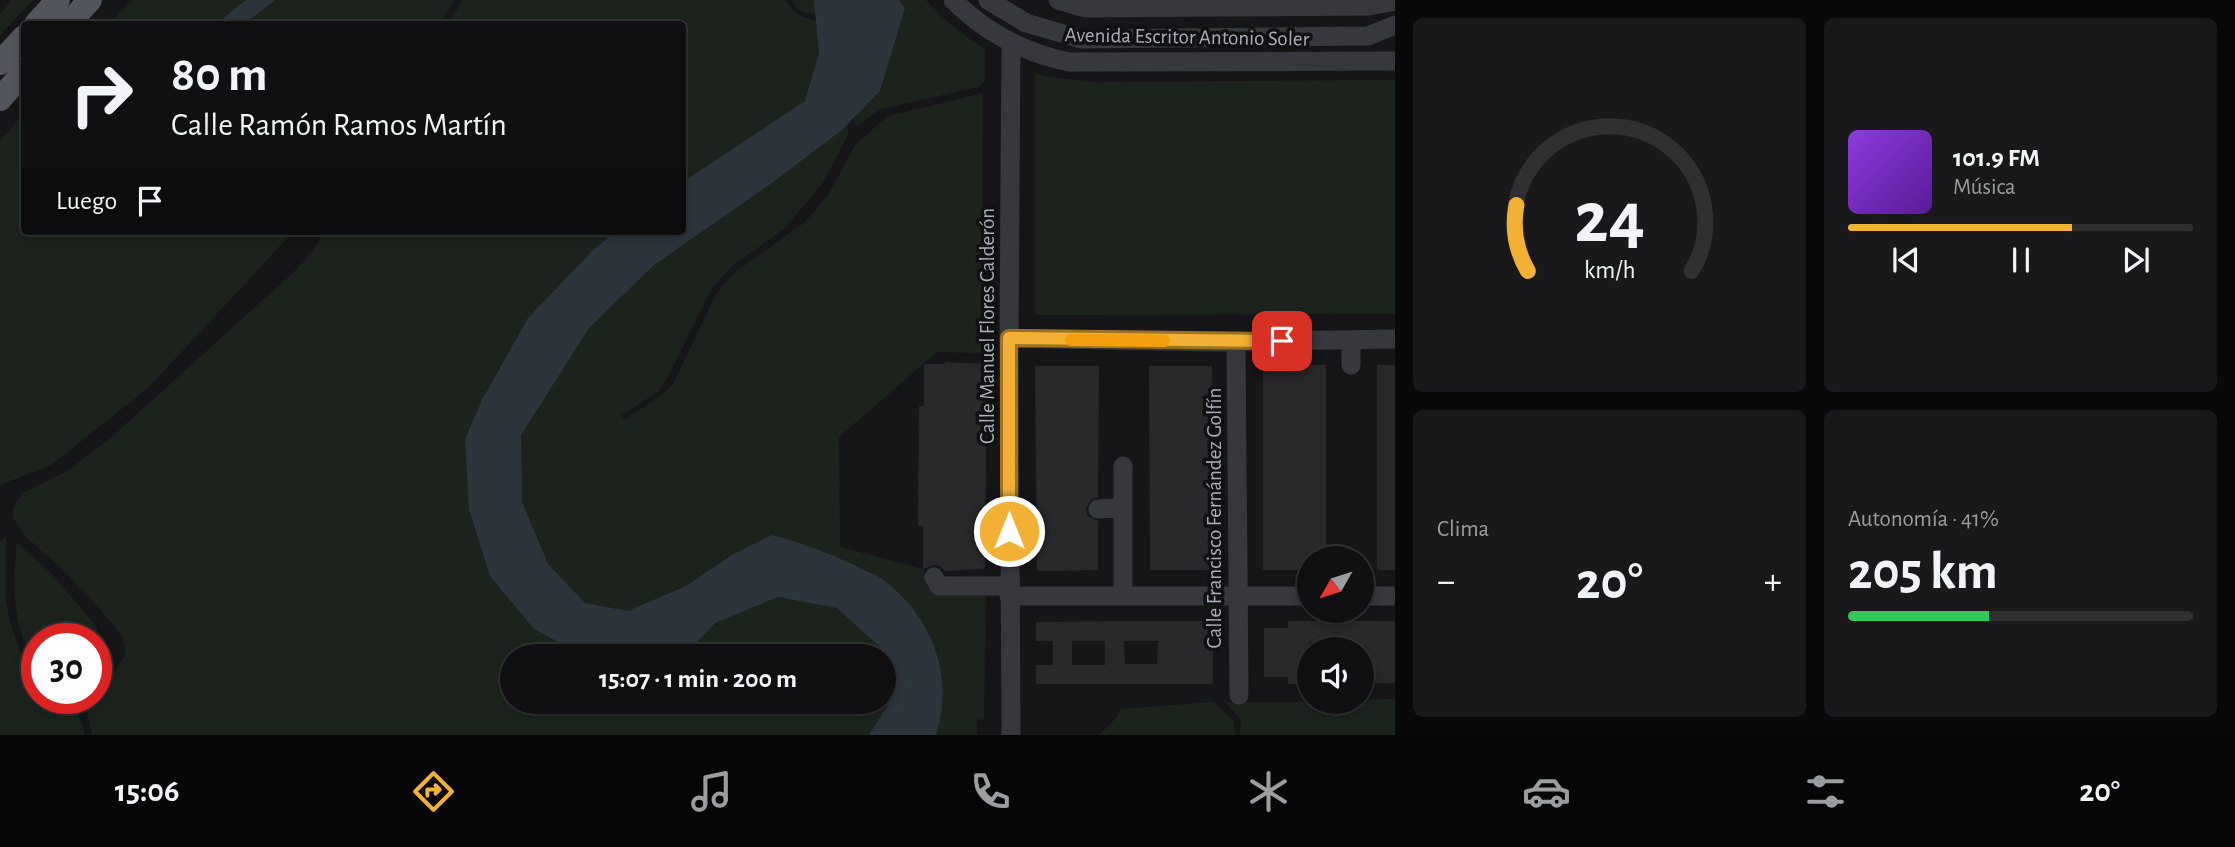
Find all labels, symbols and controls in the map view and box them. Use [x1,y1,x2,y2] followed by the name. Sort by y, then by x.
[1064,24,1310,50] street label: Avenida Escritor Antonio Soler
[56,49,147,140] icon: right
[171,51,268,100] text: 80 m
[171,109,507,141] text: Calle Ramón Ramos Martín
[1953,145,2040,171] text: 101.9 FM
[1953,176,2016,199] text: Música
[131,182,169,220] icon: arrive
[1574,183,1645,256] text: 24
[56,188,117,214] text: Luego
[977,208,998,444] street label: Calle Manuel Flores Calderón
[1887,241,1925,279] icon: previous
[2002,241,2040,279] icon: pause
[2117,241,2155,279] icon: next
[1584,258,1635,283] text: km/h
[1252,311,1312,371] pin
[1263,322,1301,360] icon: arrive
[1204,388,1225,648] street label: Calle Francisco Fernández Golfín
[972,494,1046,568] position arrow
[1848,508,1999,531] text: Autonomía · 41%
[1437,518,1489,541] text: Clima
[1297,546,1374,623] north arrow
[1297,546,1374,714] map controls
[1848,546,1998,598] text: 205 km
[1576,556,1643,608] text: 20°
[1437,563,1455,601] text: −
[1764,563,1782,601] text: +
[21,623,112,714] speed limit sign: 30
[1297,637,1374,714] button: sound
[599,666,797,692] text: 15:07 · 1 min · 200 m
[409,767,458,816] icon: directions
[687,767,736,816] icon: music
[966,767,1015,816] icon: phone
[1244,767,1293,816] icon: climate
[1522,767,1571,816] icon: car
[1801,767,1850,816] icon: filters
[115,775,180,807] text: 15:06
[2079,775,2120,807] text: 20°

